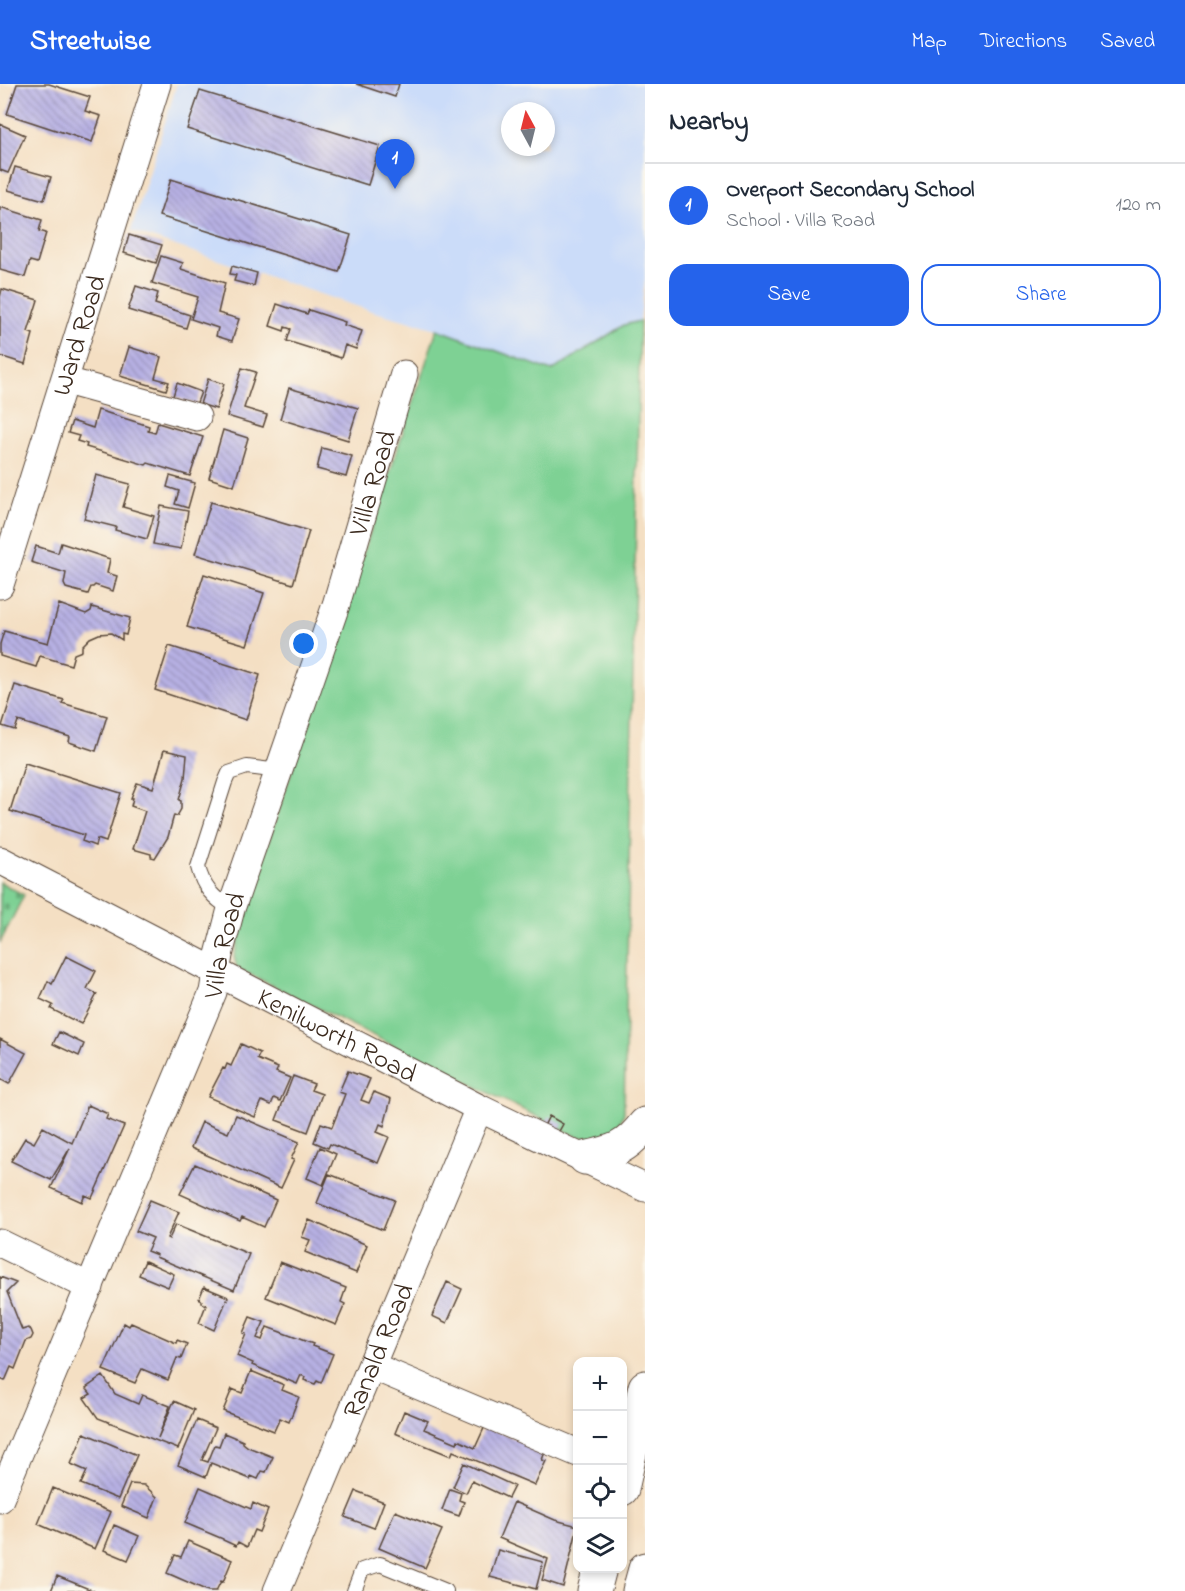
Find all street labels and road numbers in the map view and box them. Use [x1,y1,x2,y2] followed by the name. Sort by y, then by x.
[43,270,118,401] street label: Ward Road
[340,426,408,542] street label: Villa Road
[195,887,257,1002] street label: Villa Road
[250,979,423,1095] street label: Kenilworth Road
[334,1278,426,1425] street label: Ranald Road

